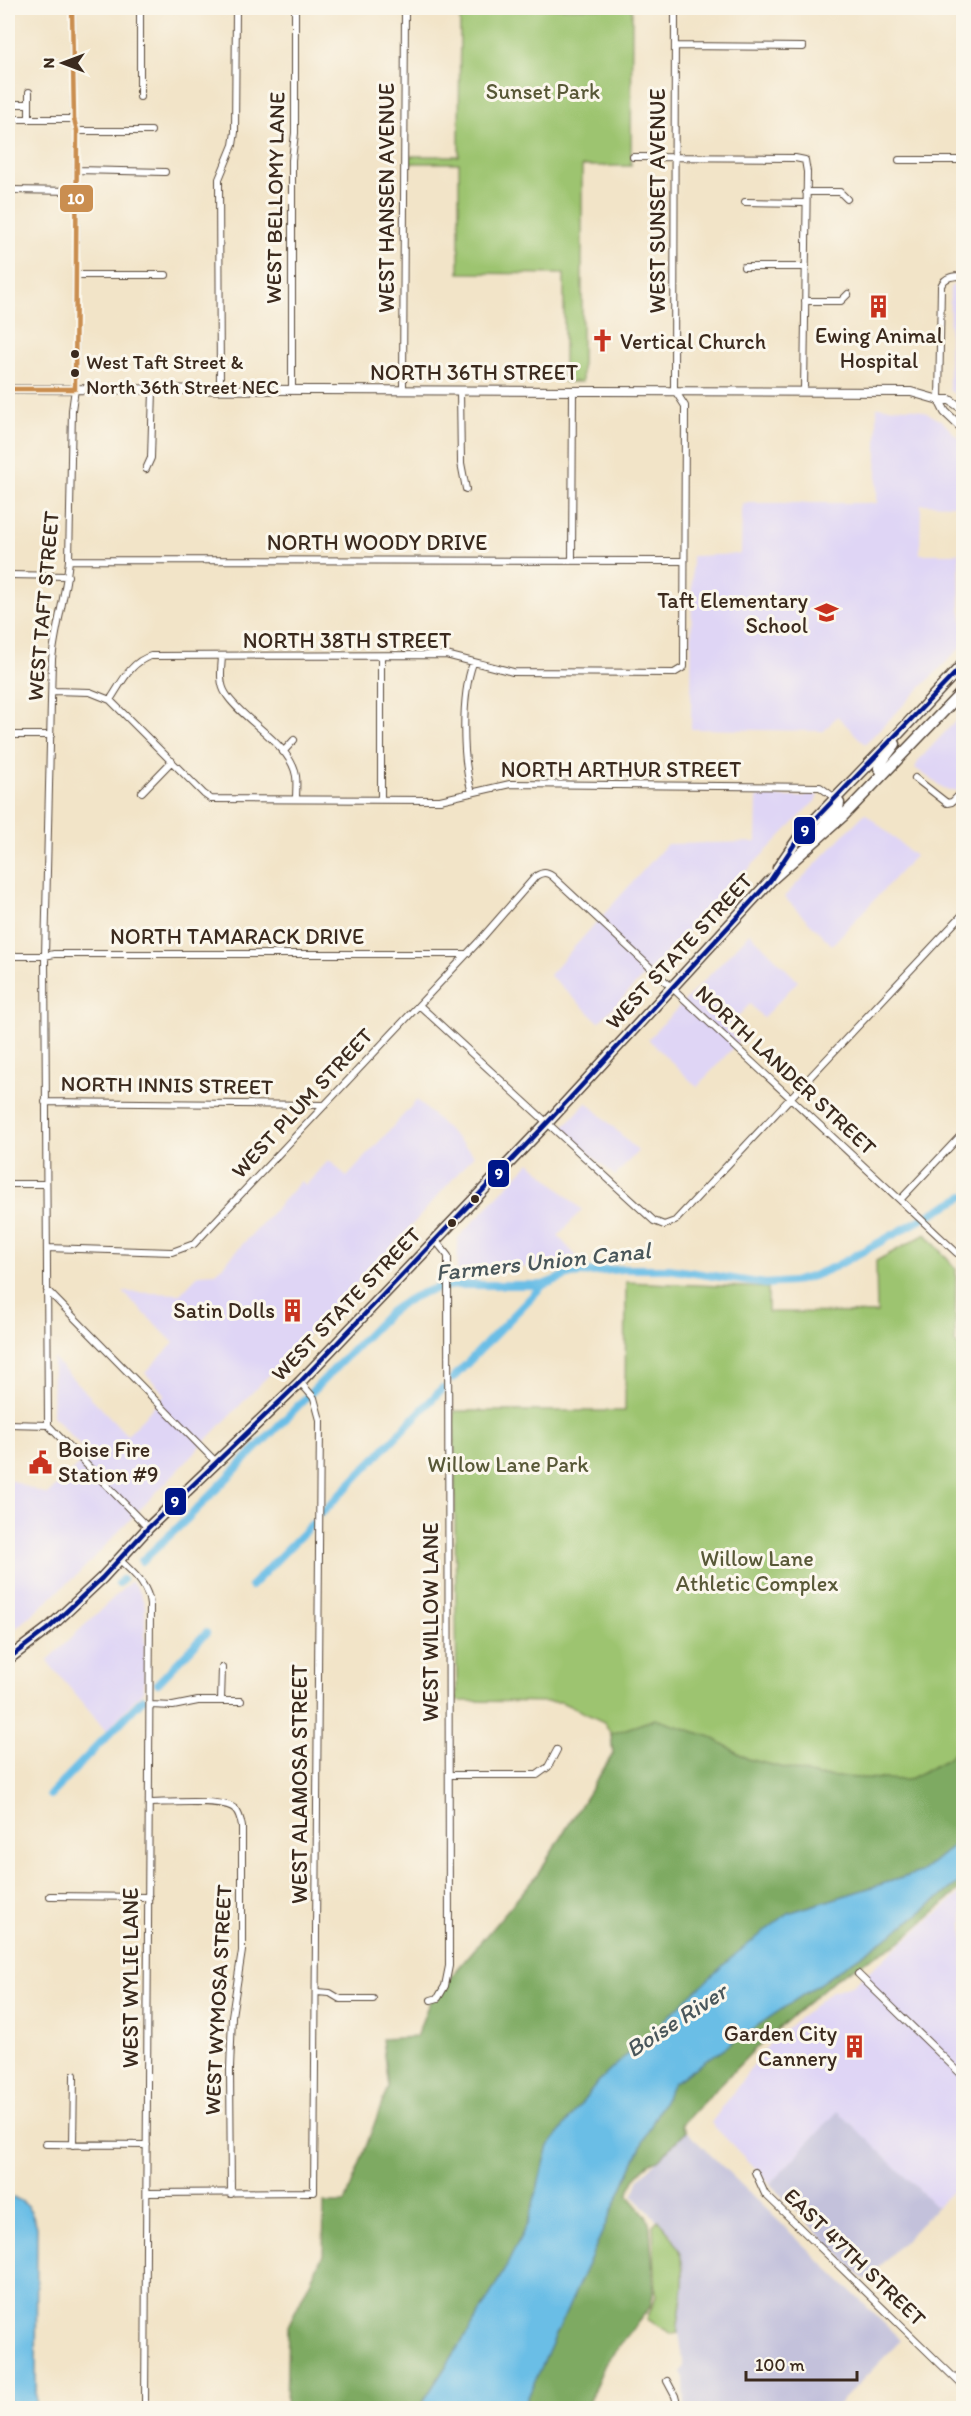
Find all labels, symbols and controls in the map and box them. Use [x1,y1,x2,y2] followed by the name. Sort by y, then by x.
[33,33,93,93] north arrow
[39,58,58,68] text: N
[486,78,600,105] park label: Sunset Park
[373,83,400,313] street label: WEST HANSEN AVENUE
[644,88,671,314] street label: WEST SUNSET AVENUE
[260,92,290,304] street label: WEST BELLOMY LANE
[59,184,94,213] line badge: 10
[67,189,85,208] text: 10
[866,293,892,319] building icon: Ewing Animal Hospital
[815,322,943,374] place label: Ewing Animal Hospital
[589,328,615,354] church icon: Vertical Church
[620,328,766,355] place label: Vertical Church
[69,348,81,360] unlabelled marker
[86,350,279,399] place label: West Taft Street & North 36th Street NEC
[370,359,579,386] street label: NORTH 36TH STREET
[69,367,81,379] marker: West Taft Street & North 36th Street NEC
[21,509,65,702] street label: WEST TAFT STREET
[267,529,487,556] street label: NORTH WOODY DRIVE
[657,587,809,639] place label: Taft Elementary School
[813,600,839,626] school or university icon: Taft Elementary School
[243,627,452,654] street label: NORTH 38TH STREET
[501,756,742,783] street label: NORTH ARTHUR STREET
[793,816,816,845] line badge: 9
[801,821,809,840] text: 9
[600,867,759,1035] street label: WEST STATE STREET
[110,923,364,950] street label: NORTH TAMARACK DRIVE
[690,979,883,1161] street label: NORTH LANDER STREET
[225,1022,379,1184] street label: WEST PLUM STREET
[60,1070,274,1100] street label: NORTH INNIS STREET
[487,1159,510,1188] line badge: 9
[495,1164,503,1183] text: 9
[469,1193,481,1205] unlabelled marker
[446,1217,458,1229] unlabelled marker
[265,1221,427,1387] street label: WEST STATE STREET
[434,1235,654,1287] water label: Farmers Union Canal
[173,1297,275,1324] place label: Satin Dolls
[280,1297,306,1323] building icon: Satin Dolls
[58,1436,158,1488] place label: Boise Fire Station #9
[27,1449,53,1475] public building icon: Boise Fire Station #9
[427,1451,589,1478] park label: Willow Lane Park
[164,1487,187,1516] line badge: 9
[171,1492,179,1511] text: 9
[417,1522,444,1722] street label: WEST WILLOW LANE
[676,1545,838,1597] park label: Willow Lane Athletic Complex
[286,1663,313,1904] street label: WEST ALAMOSA STREET
[198,1883,238,2116] street label: WEST WYMOSA STREET
[117,1888,144,2068] street label: WEST WYLIE LANE
[620,1975,734,2063] water label: Boise River
[724,2020,838,2072] place label: Garden City Cannery
[842,2033,868,2059] building icon: Garden City Cannery
[778,2182,932,2332] street label: EAST 47TH STREET
[746,2344,857,2382] scale bar
[755,2354,805,2376] text: 100 m

